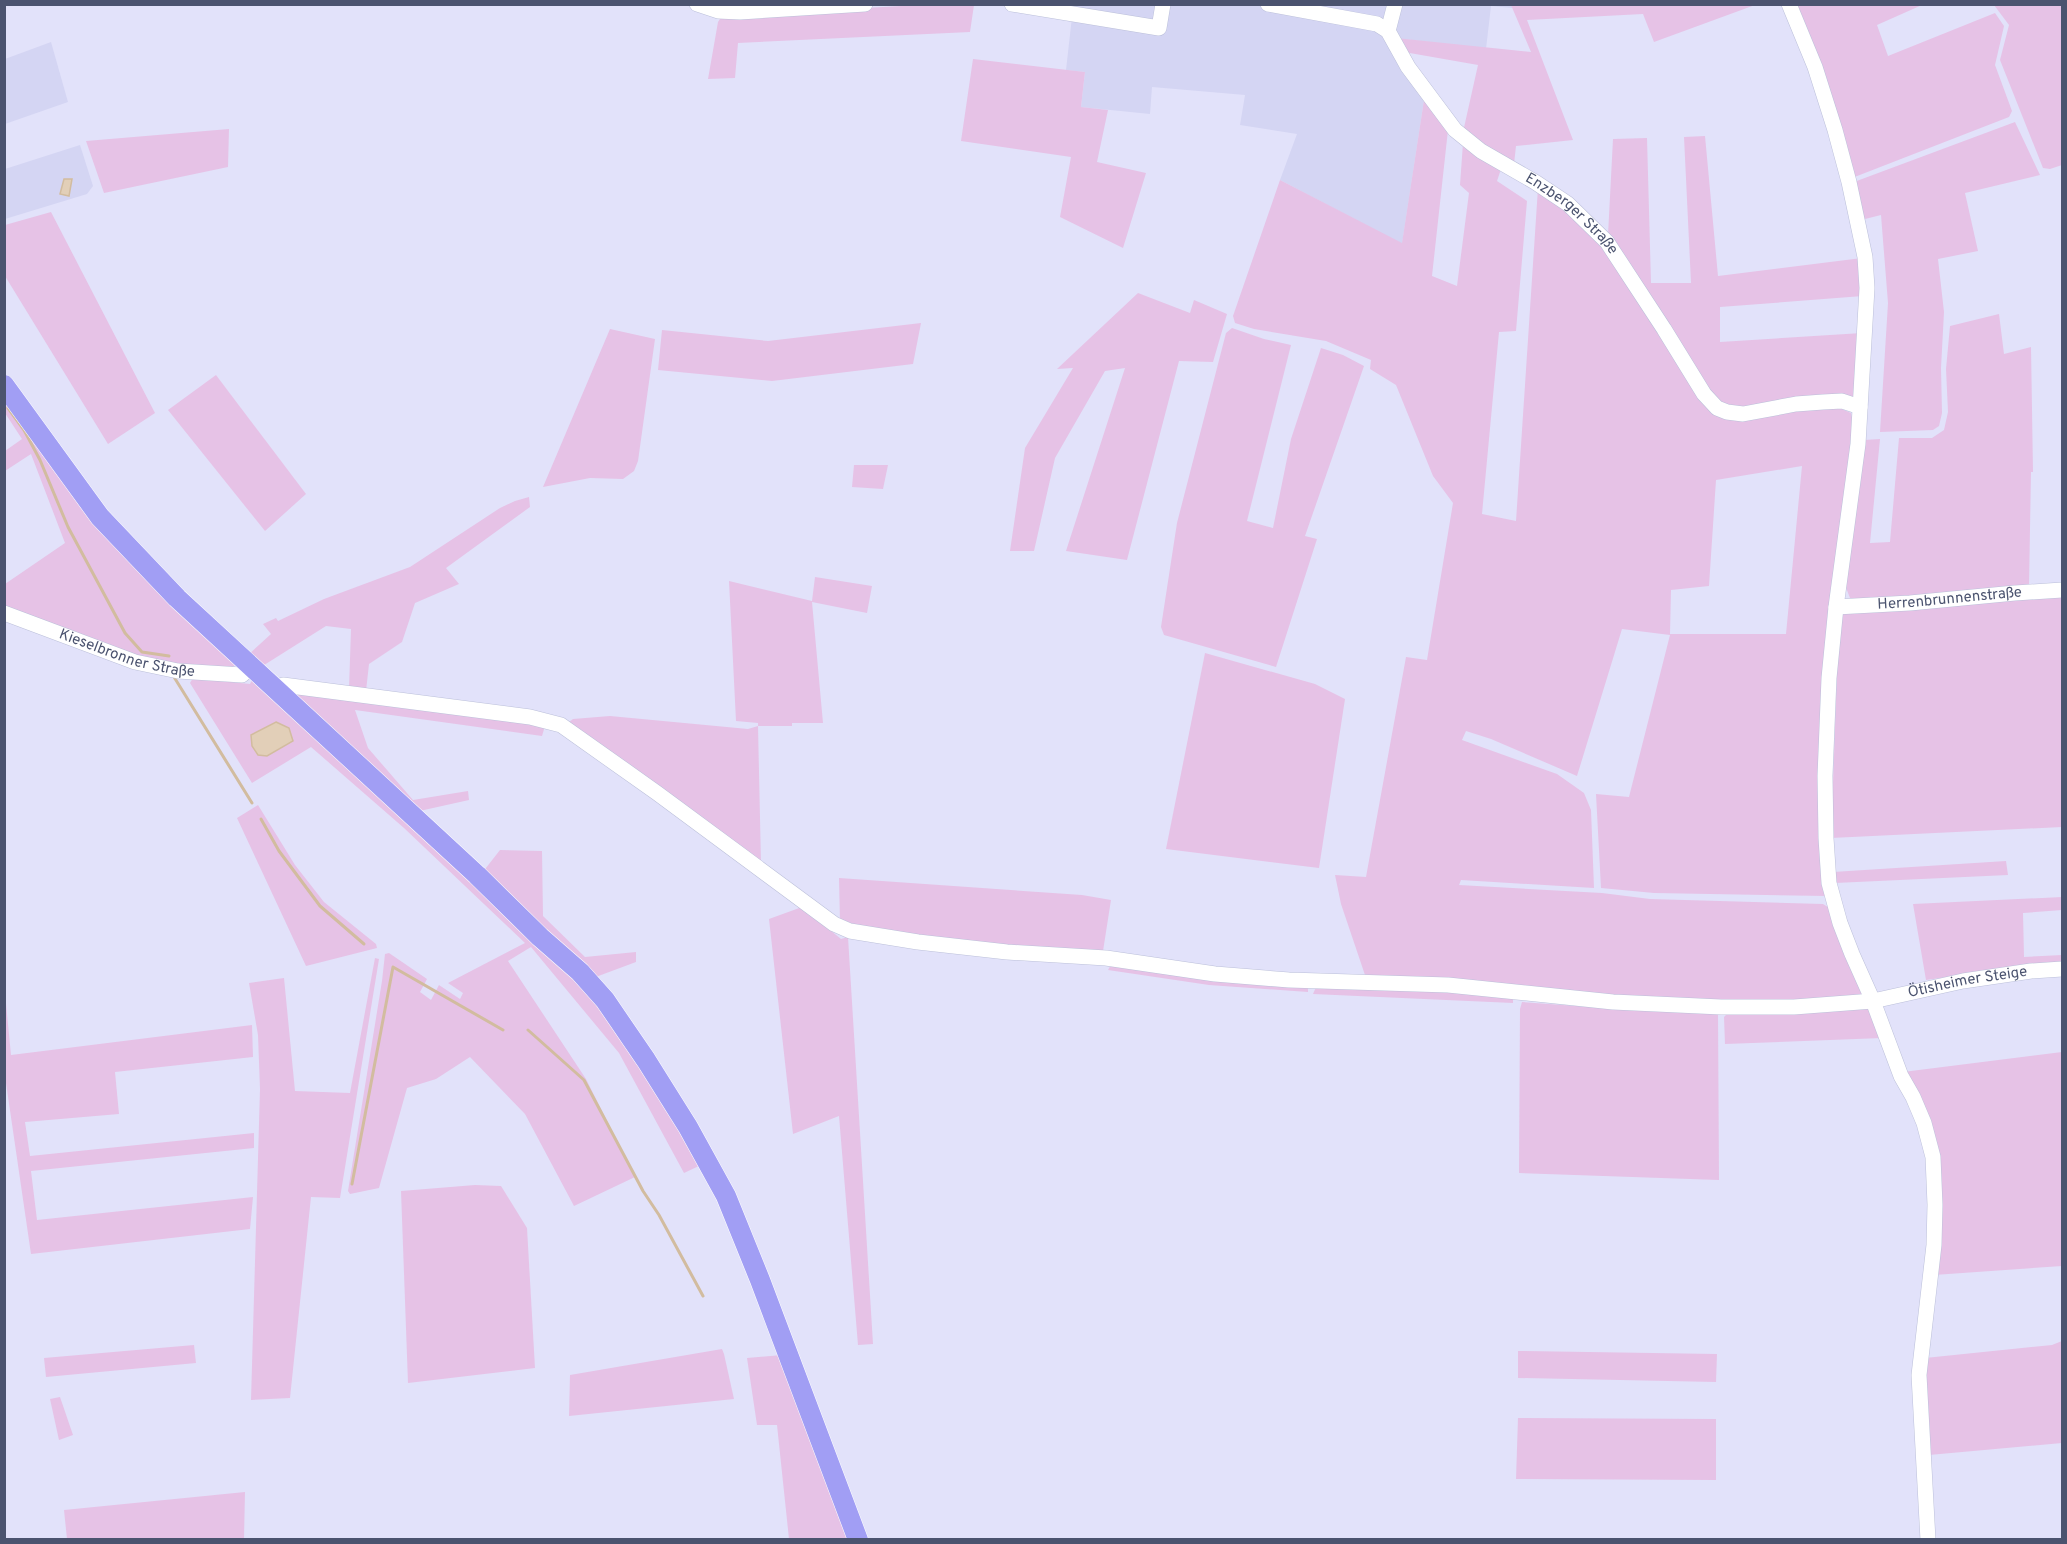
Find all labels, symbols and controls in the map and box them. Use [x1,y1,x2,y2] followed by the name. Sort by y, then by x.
[1522,169,1622,258] street label: Enzberger Straße
[1877,583,2023,614] street label: Herrenbrunnenstraße
[56,625,195,682] street label: Kieselbronner Straße
[1906,962,2028,1002] street label: Ötisheimer Steige

